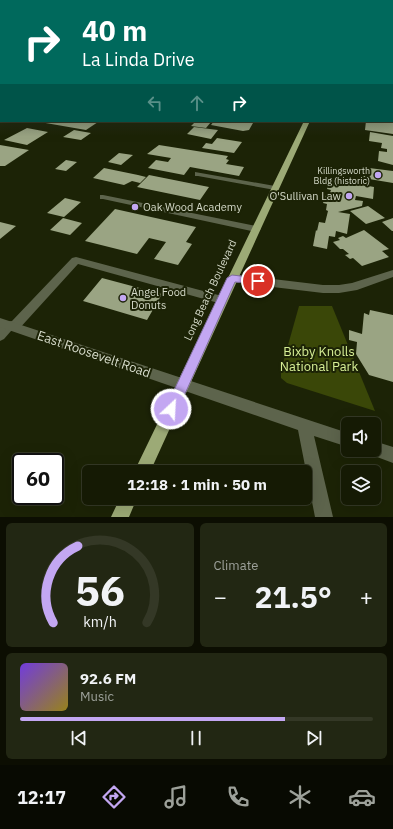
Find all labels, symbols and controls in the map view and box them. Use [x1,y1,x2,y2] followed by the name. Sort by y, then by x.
[82,12,147,49] text: 40 m
[16,16,68,68] icon: right
[82,48,195,71] text: La Linda Drive
[144,92,166,114] icon: left
[186,92,208,114] icon: ahead
[228,92,250,114] icon: right
[314,165,370,186] place label: Killingsworth Bldg (historic)
[373,170,383,180] marker: Killingsworth Bldg (historic)
[270,189,342,203] place label: O'Sullivan Law
[344,191,354,201] marker: O'Sullivan Law
[143,200,242,214] place label: Oak Wood Academy
[130,202,140,212] marker: Oak Wood Academy
[180,237,240,343] street label: Long Beach Boulevard
[241,264,275,298] pin
[247,270,269,292] icon: arrive
[131,285,186,312] place label: Angel Food Donuts
[118,293,128,303] marker: Angel Food Donuts
[35,327,153,381] street label: East Roosevelt Road
[280,343,358,375] park label: Bixby Knolls National Park
[150,388,192,430] position arrow
[341,417,381,505] map controls
[341,417,381,457] button: sound
[12,453,64,505] speed limit sign: 60
[341,465,381,505] button: layers
[127,475,267,494] text: 12:18 · 1 min · 50 m
[214,557,258,574] text: Climate
[75,563,125,617] text: 56
[255,577,332,616] text: 21.5°
[214,582,227,611] text: −
[360,582,373,611] text: +
[83,612,117,631] text: km/h
[80,669,136,688] text: 92.6 FM
[80,688,114,705] text: Music
[68,727,90,749] icon: previous
[185,727,207,749] icon: pause
[303,727,325,749] icon: next
[100,783,128,811] icon: directions
[162,783,190,811] icon: music
[224,783,252,811] icon: phone
[286,783,314,811] icon: climate
[348,783,376,811] icon: car
[17,786,66,809] text: 12:17

